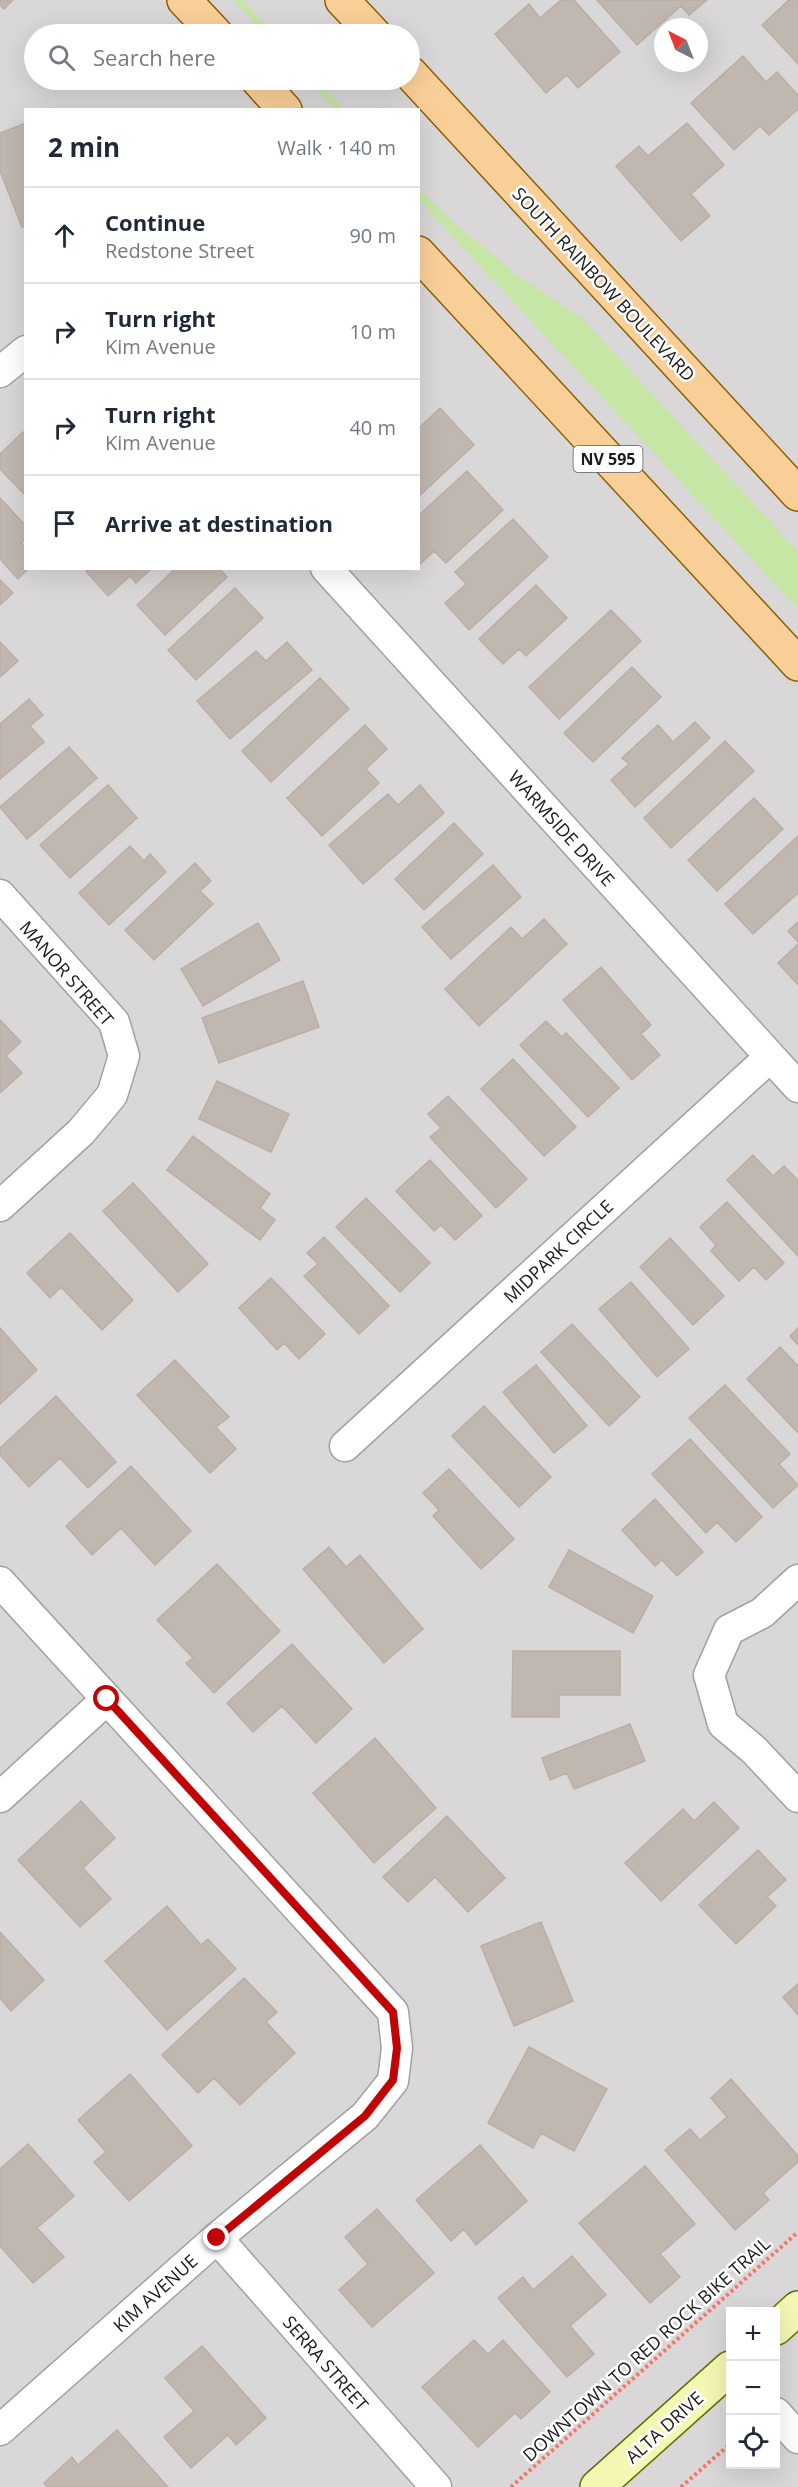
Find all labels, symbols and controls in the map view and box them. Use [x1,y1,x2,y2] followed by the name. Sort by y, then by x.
[654,18,708,72] north arrow
[24,24,420,90] search box
[45,41,78,74] icon: search
[93,42,216,72] text: Search here
[48,129,120,165] text: 2 min
[277,134,396,161] text: Walk · 140 m
[507,182,701,386] street label: SOUTH RAINBOW BOULEVARD
[105,207,205,237] text: Continue
[48,219,81,252] icon: ahead
[349,222,396,249] text: 90 m
[105,237,254,264] text: Redstone Street
[105,303,216,333] text: Turn right
[48,315,81,348] icon: right
[349,318,396,345] text: 10 m
[105,333,216,360] text: Kim Avenue
[105,399,216,429] text: Turn right
[48,411,81,444] icon: right
[349,414,396,441] text: 40 m
[105,429,216,456] text: Kim Avenue
[574,446,642,472] road number: NV 595
[48,507,81,540] icon: arrive
[105,508,333,538] text: Arrive at destination
[504,765,620,891] street label: WARMSIDE DRIVE
[15,915,119,1031] street label: MANOR STREET
[498,1194,618,1308] street label: MIDPARK CIRCLE
[93,1685,119,1711] route start
[203,2224,229,2250] route end
[517,2231,775,2467] street label: DOWNTOWN TO RED ROCK BIKE TRAIL
[108,2249,202,2337] street label: KIM AVENUE
[726,2307,780,2469] map controls
[726,2307,780,2361] button: +
[278,2310,374,2416] street label: SERRA STREET
[726,2361,780,2415] button: −
[620,2386,708,2468] street label: ALTA DRIVE
[726,2415,780,2469] button: locate

